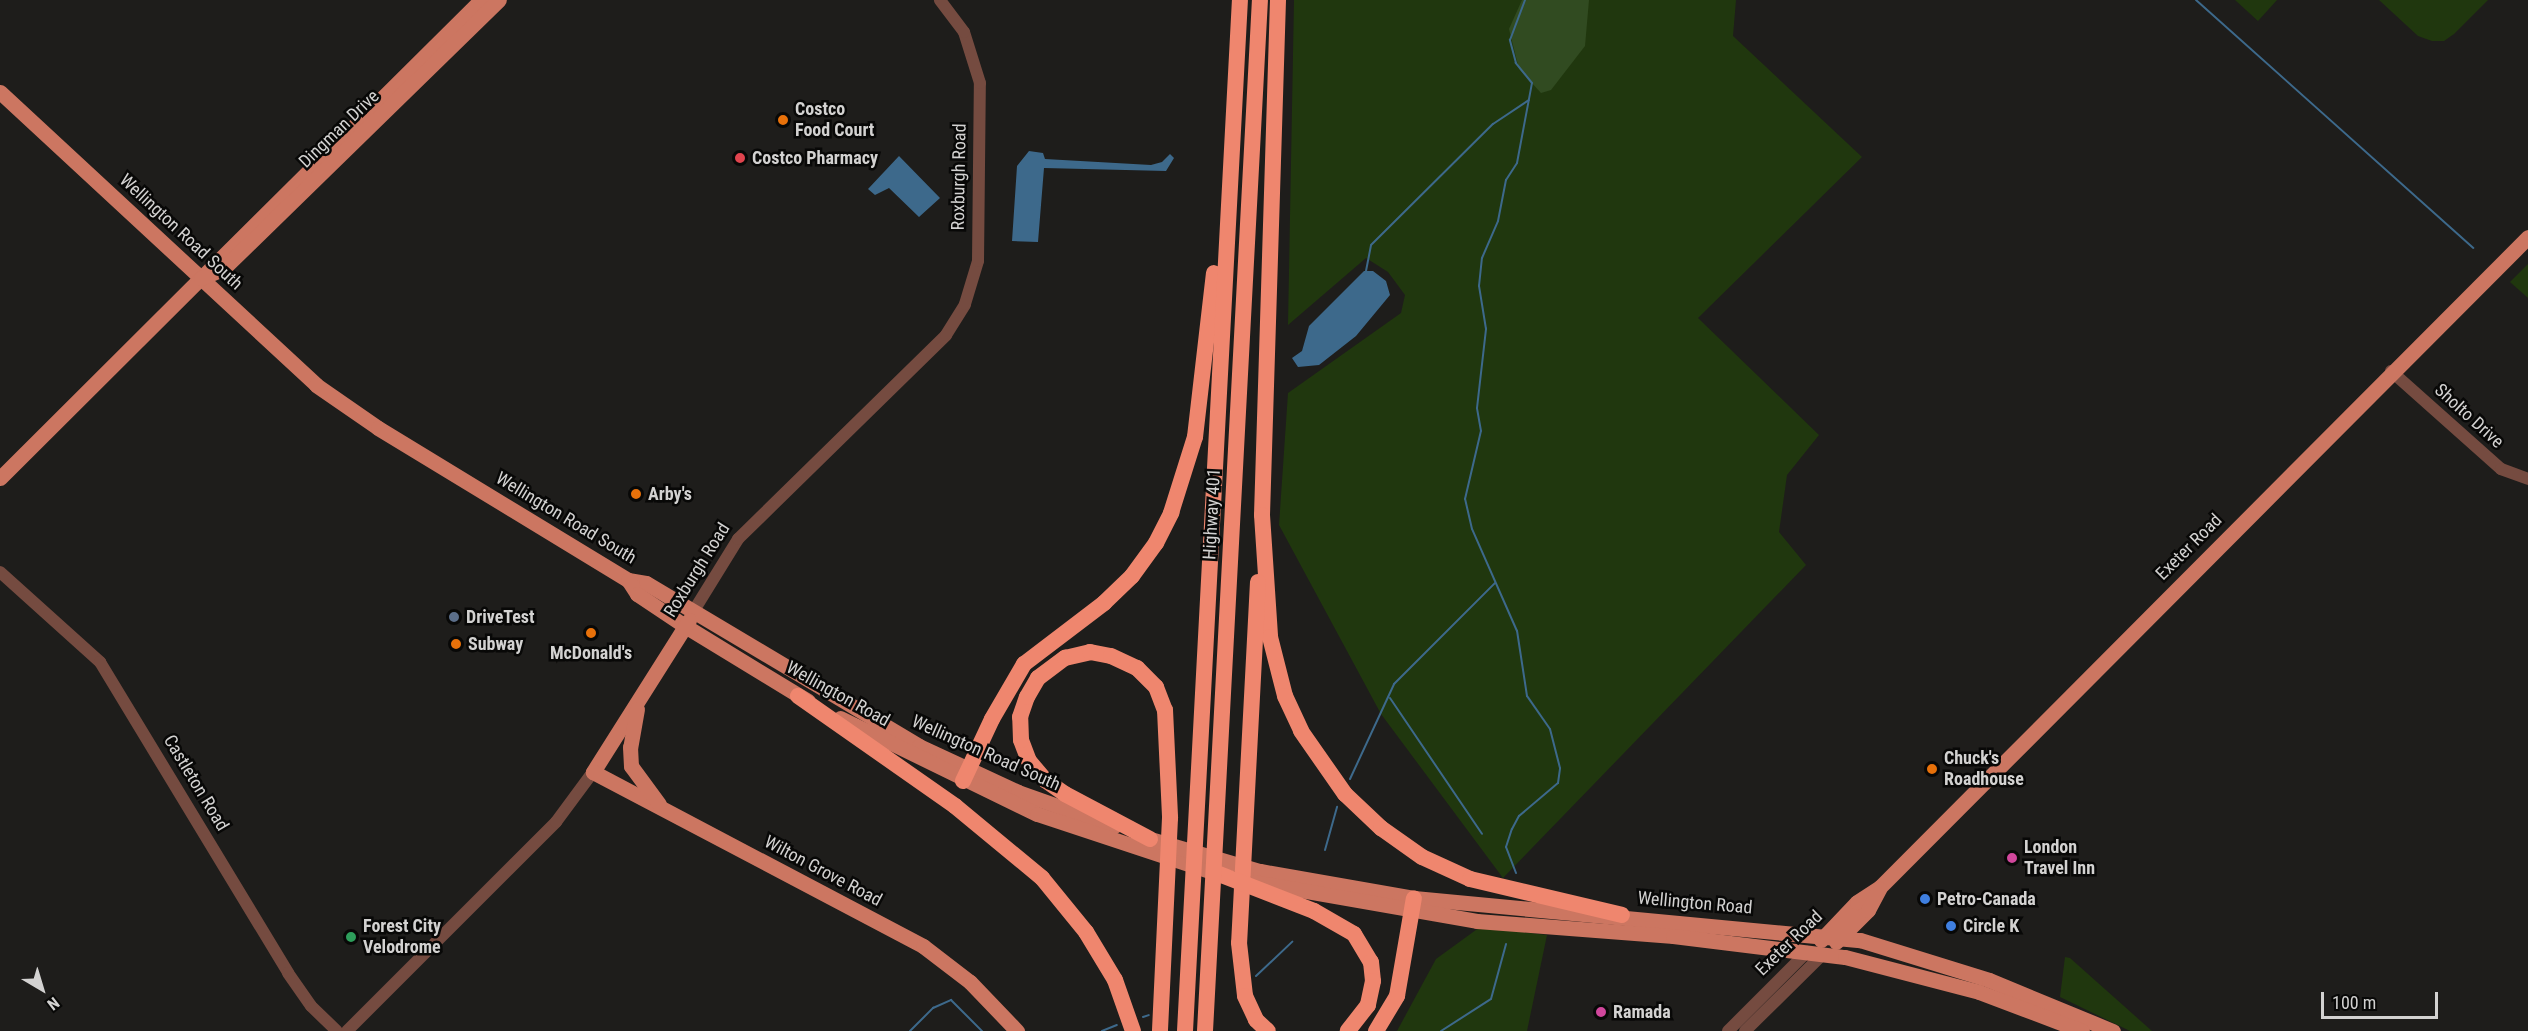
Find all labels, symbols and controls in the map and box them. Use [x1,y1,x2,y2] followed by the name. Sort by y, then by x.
[294,85,384,173] street label: Dingman Drive
[795,99,874,142] place label: Costco Food Court
[776,113,790,127] marker: Costco Food Court
[947,123,971,231] street label: Roxburgh Road
[752,147,878,169] place label: Costco Pharmacy
[733,151,747,165] marker: Costco Pharmacy
[115,169,247,295] street label: Wellington Road South
[2430,379,2508,453] street label: Sholto Drive
[492,467,640,569] street label: Wellington Road South
[1199,468,1225,560] street label: Highway 401
[648,483,692,505] place label: Arby's
[629,487,643,501] marker: Arby's
[2151,509,2227,585] street label: Exeter Road
[659,519,735,621] street label: Roxburgh Road
[466,606,535,628] place label: DriveTest
[447,610,461,624] marker: DriveTest
[584,626,598,640] marker: McDonald's
[468,633,523,655] place label: Subway
[449,637,463,651] marker: Subway
[550,642,632,664] place label: McDonald's
[782,657,894,731] street label: Wellington Road
[908,711,1064,795] street label: Wellington Road South
[159,731,233,835] street label: Castleton Road
[1944,748,2024,790] place label: Chuck's Roadhouse
[1925,762,1939,776] marker: Chuck's Roadhouse
[760,831,886,911] street label: Wilton Grove Road
[2024,837,2095,880] place label: London Travel Inn
[2005,851,2019,865] marker: London Travel Inn
[1637,887,1753,919] street label: Wellington Road
[1937,888,2036,910] place label: Petro-Canada
[1918,892,1932,906] marker: Petro-Canada
[1751,906,1827,980] street label: Exeter Road
[1963,915,2019,937] place label: Circle K
[363,916,441,958] place label: Forest City Velodrome
[1944,919,1958,933] marker: Circle K
[344,930,358,944] marker: Forest City Velodrome
[12,959,72,1019] north arrow
[2324,980,2441,1018] scale bar
[2332,992,2376,1013] text: 100 m
[44,993,63,1014] text: N
[1613,1001,1671,1023] place label: Ramada
[1594,1005,1608,1019] marker: Ramada

